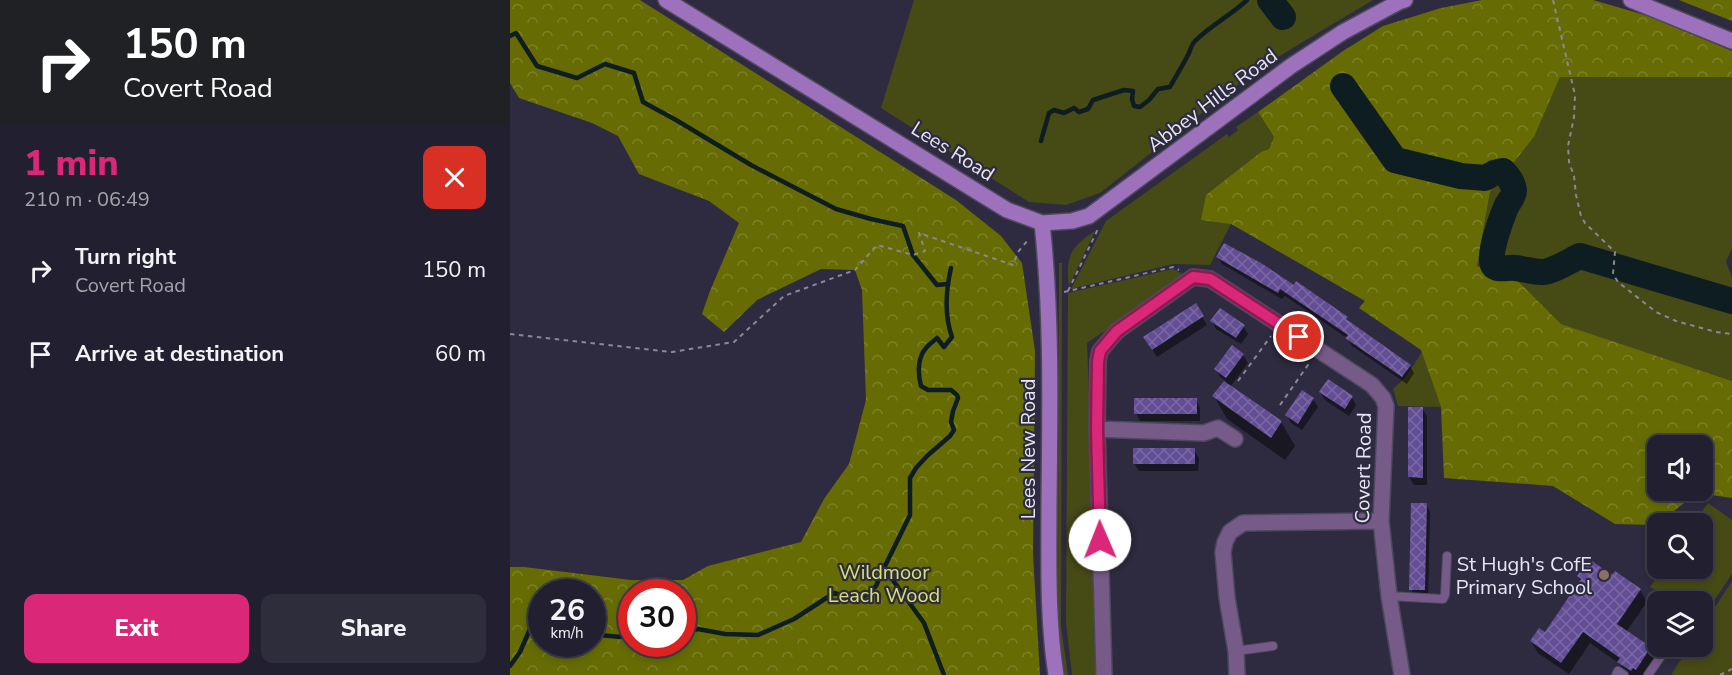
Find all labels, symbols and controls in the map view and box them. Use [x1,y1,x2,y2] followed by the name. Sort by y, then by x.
[123,16,247,73] text: 150 m
[24,24,102,102] icon: right
[1142,42,1283,158] street label: Abbey Hills Road
[123,70,273,107] text: Covert Road
[906,115,999,188] street label: Lees Road
[24,139,119,188] text: 1 min
[423,146,486,209] button: close
[24,186,150,213] text: 210 m · 06:49
[75,242,176,272] text: Turn right
[24,254,57,287] icon: right
[422,255,486,285] text: 150 m
[75,272,186,299] text: Covert Road
[1273,311,1324,362] pin
[1282,320,1315,353] icon: arrive
[24,338,57,371] icon: arrive
[75,339,284,369] text: Arrive at destination
[435,339,486,369] text: 60 m
[1015,379,1042,519] street label: Lees New Road
[1349,412,1378,524] street label: Covert Road
[1647,435,1713,657] map controls
[1647,435,1713,501] button: sound
[1068,508,1132,572] position arrow
[1647,513,1713,579] button: search
[1456,551,1592,601] place label: St Hugh's CofE Primary School
[828,559,940,609] park label: Wildmoor Leach Wood
[1597,568,1611,582] marker: St Hugh's CofE Primary School
[618,579,696,657] speed limit sign: 30
[549,590,585,631] text: 26
[1647,591,1713,657] button: layers
[24,594,249,663] button: Exit
[261,594,486,663] button: Share
[550,623,584,643] text: km/h

